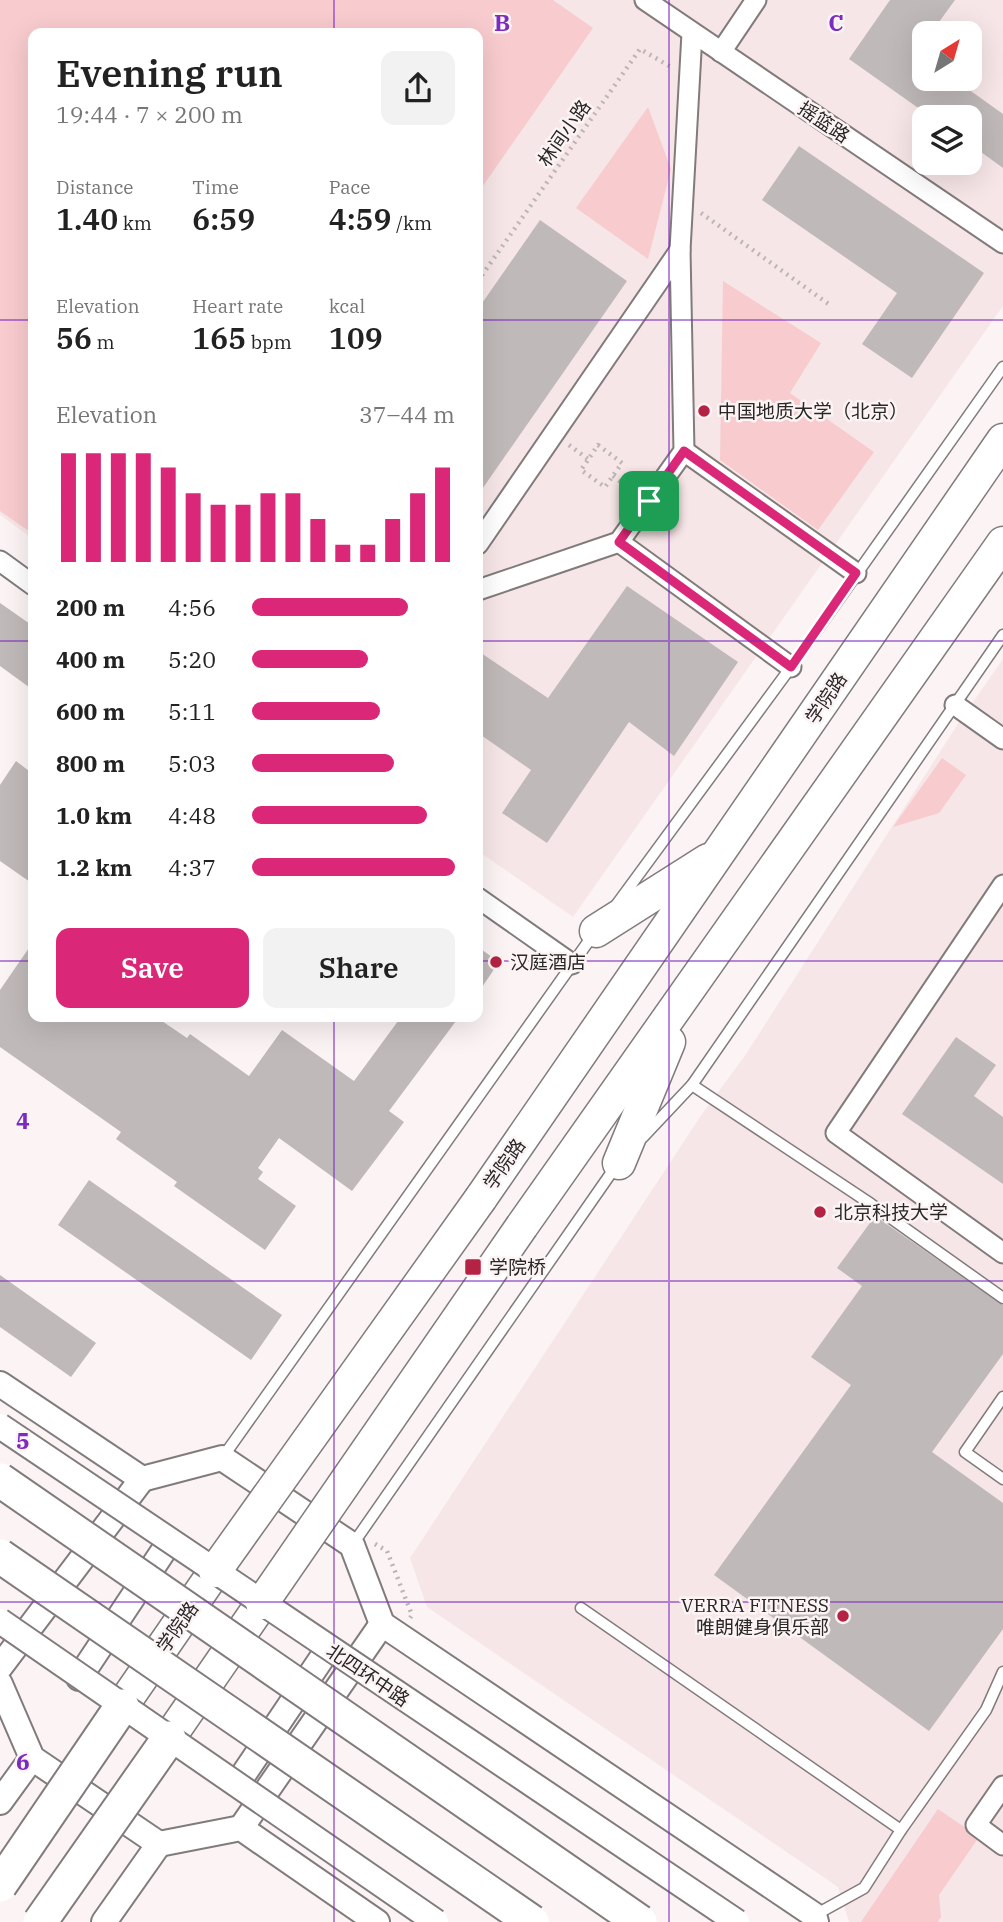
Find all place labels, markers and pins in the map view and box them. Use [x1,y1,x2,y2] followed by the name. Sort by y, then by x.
[718,399,908,423] place label: 中国地质大学（北京）
[696,403,712,419] marker: 中国地质大学（北京）
[619,471,679,531] pin
[510,950,586,974] place label: 汉庭酒店
[488,954,504,970] marker: 汉庭酒店
[834,1200,948,1224] place label: 北京科技大学
[812,1204,828,1220] marker: 北京科技大学
[489,1255,546,1279] place label: 学院桥
[463,1257,483,1277] marker: 学院桥
[681,1593,829,1639] place label: VERRA FITNESS 唯朗健身俱乐部
[835,1608,851,1624] marker: VERRA FITNESS 唯朗健身俱乐部

